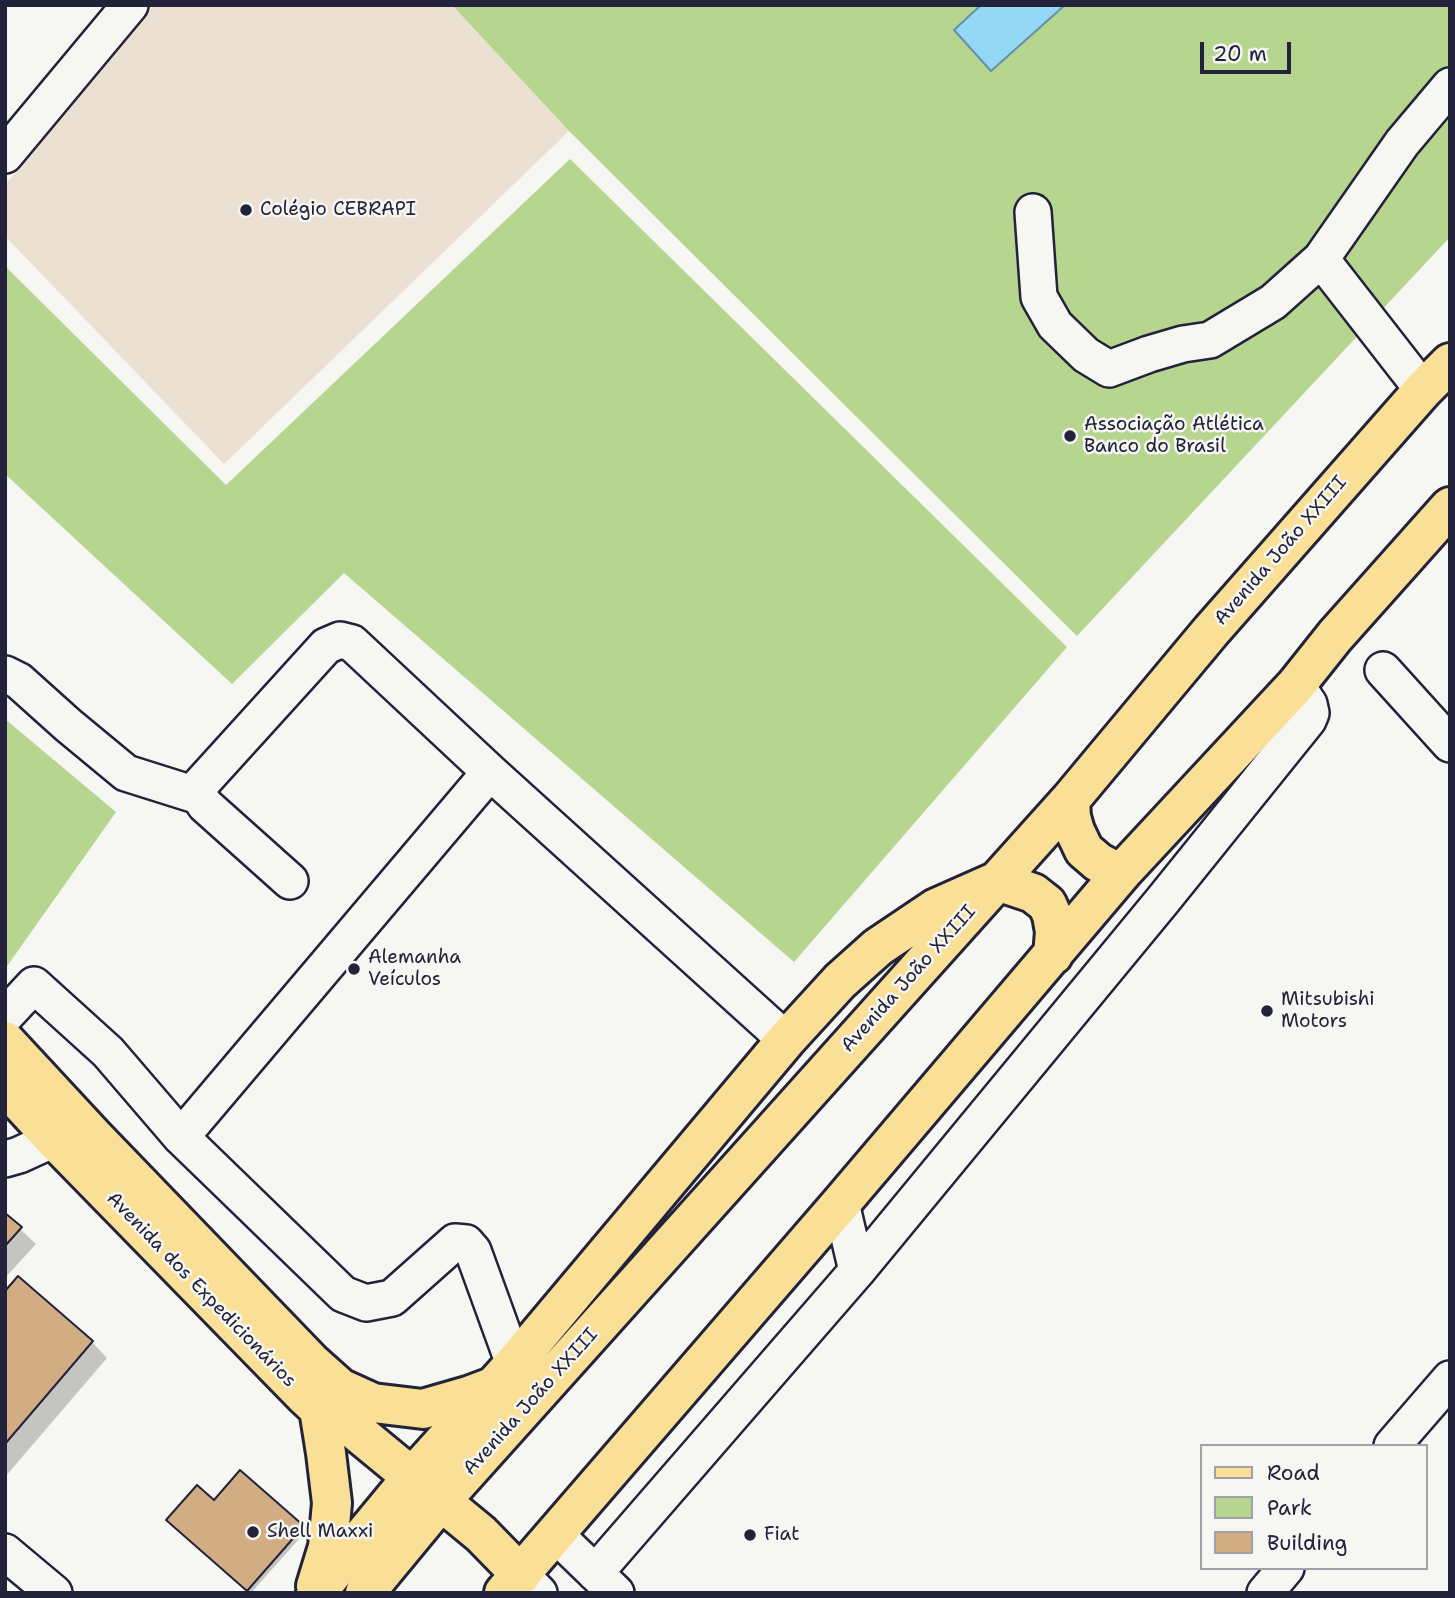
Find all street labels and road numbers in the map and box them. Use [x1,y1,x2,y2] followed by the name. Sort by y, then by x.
[1210,472,1352,630] street label: Avenida João XXIII
[837,901,981,1057] street label: Avenida João XXIII
[101,1188,301,1392] street label: Avenida dos Expedicionários
[459,1324,603,1480] street label: Avenida João XXIII

